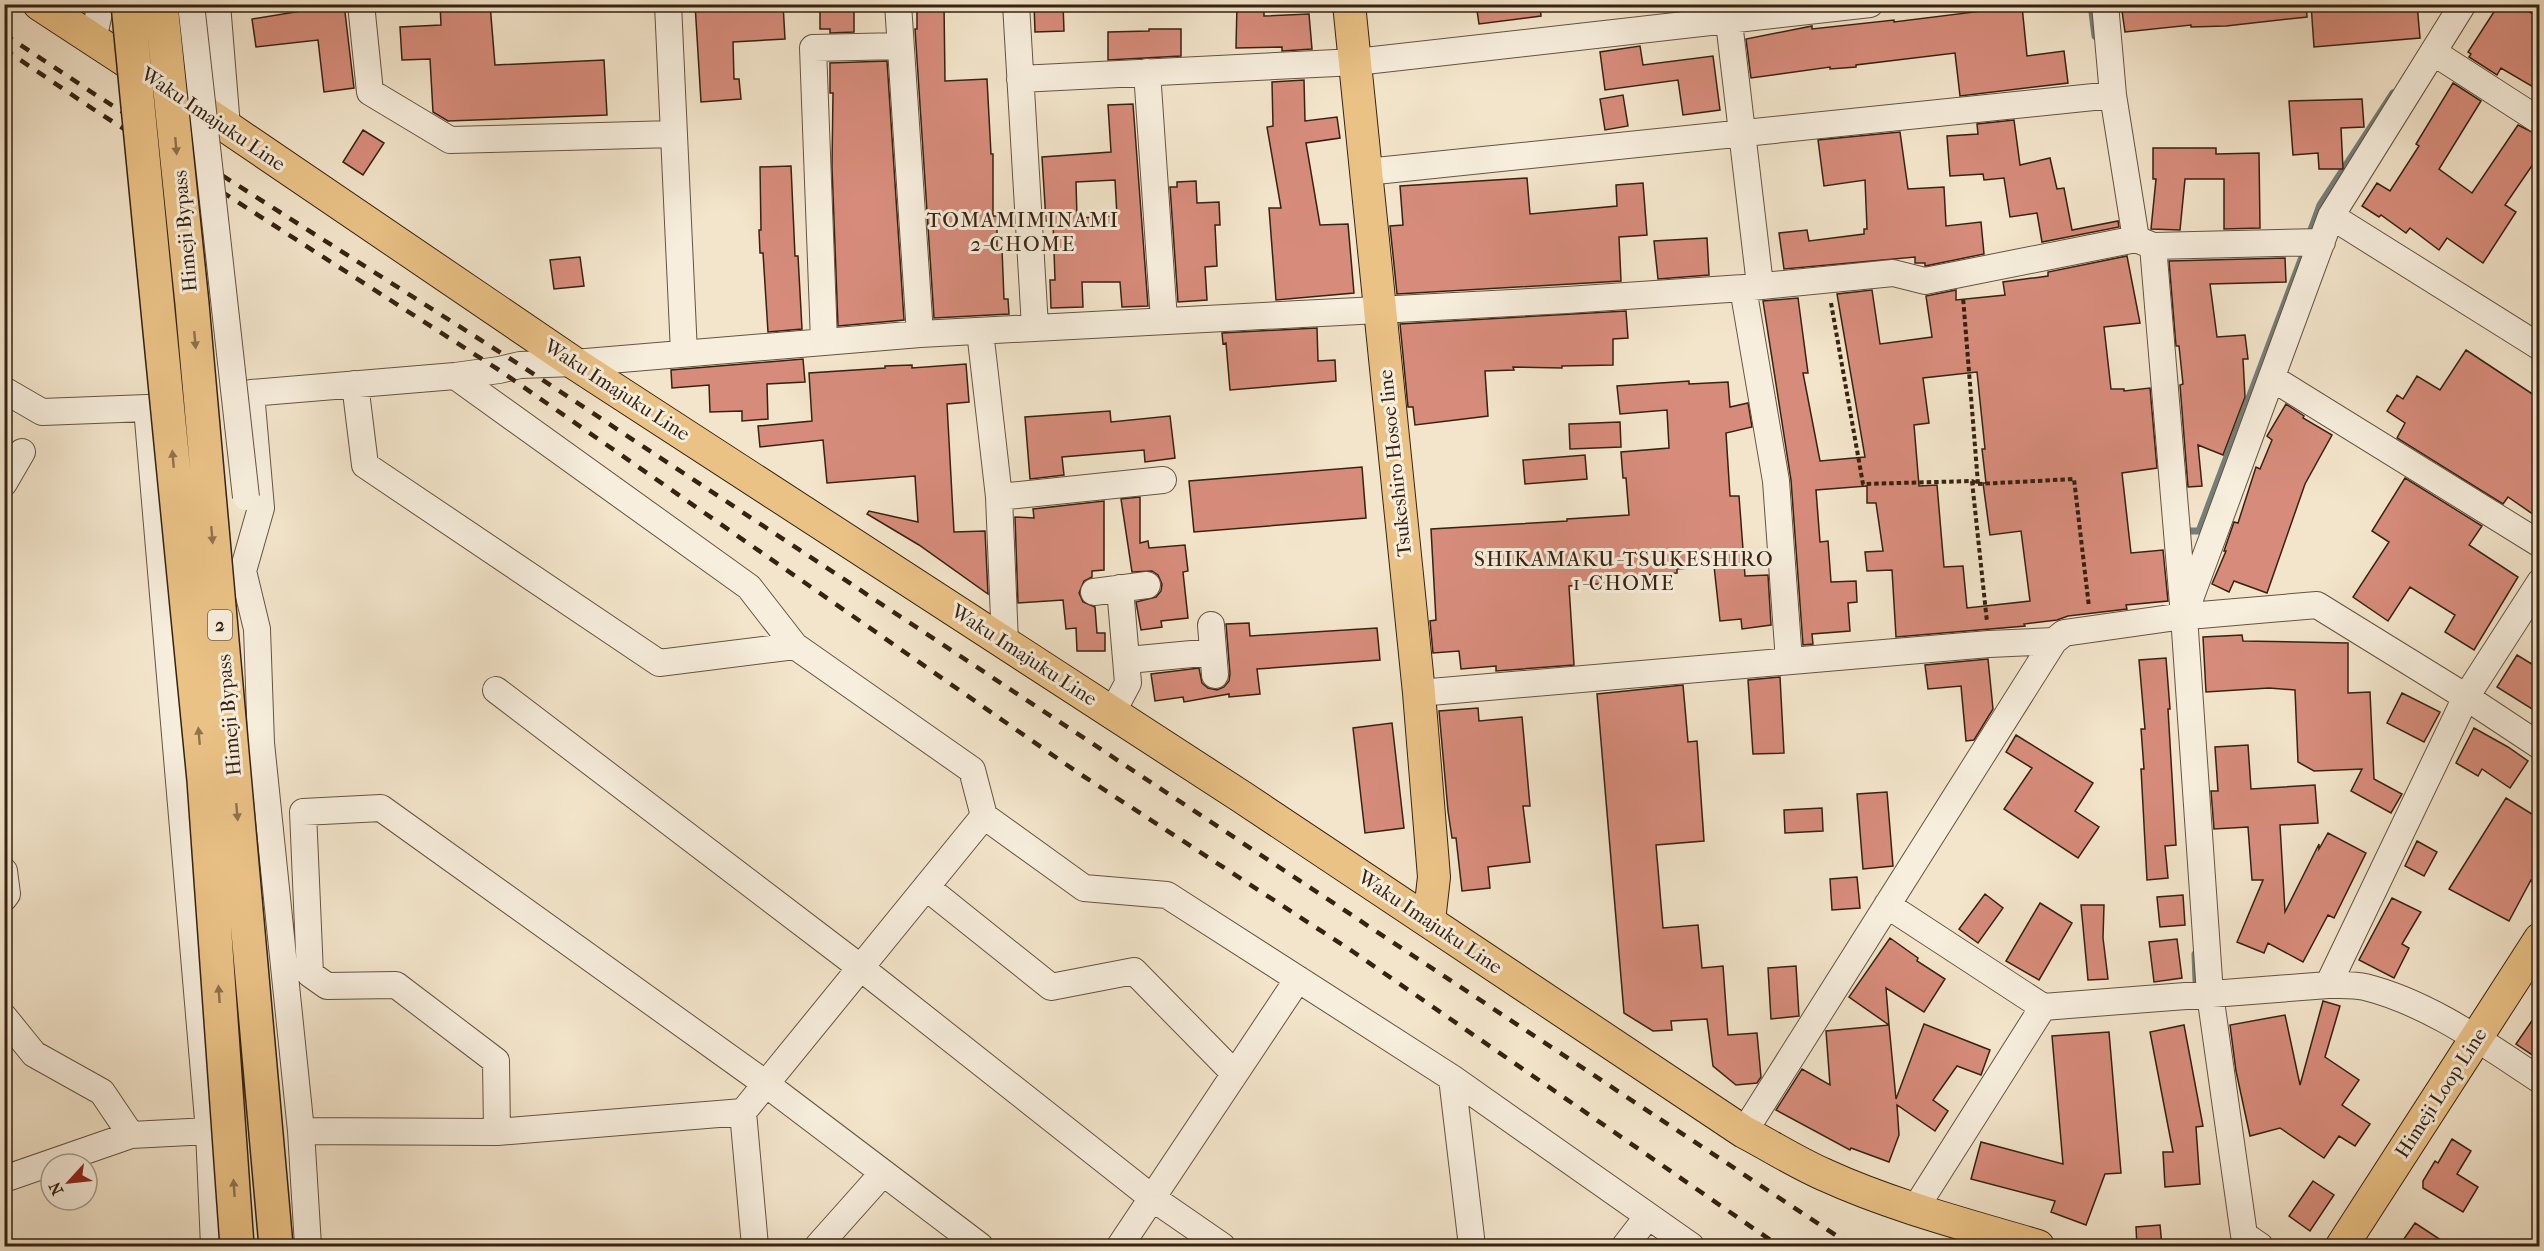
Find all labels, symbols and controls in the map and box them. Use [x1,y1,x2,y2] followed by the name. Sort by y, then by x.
[136,62,289,176] street label: Waku Imajuku Line
[171,137,181,156] one-way arrow
[168,169,202,293] street label: Himeji Bypass
[927,208,1119,256] district label: TOMAMIMINAMI 2-CHOME
[190,331,200,350] one-way arrow
[539,334,694,446] street label: Waku Imajuku Line
[1374,368,1416,558] street label: Tsukeshiro Hosoe line
[168,449,178,468] one-way arrow
[207,525,217,544] one-way arrow
[1474,547,1774,595] district label: SHIKAMAKU-TSUKESHIRO 1-CHOME
[946,599,1101,711] street label: Waku Imajuku Line
[208,610,232,640] road number: 2
[212,653,246,777] street label: Himeji Bypass
[194,727,204,746] one-way arrow
[232,803,242,822] one-way arrow
[1353,865,1506,979] street label: Waku Imajuku Line
[215,984,224,1003] one-way arrow
[2390,1024,2492,1162] street label: Himeji Loop Line
[39,1152,99,1212] north arrow
[44,1178,67,1198] text: N
[229,1179,239,1198] one-way arrow

